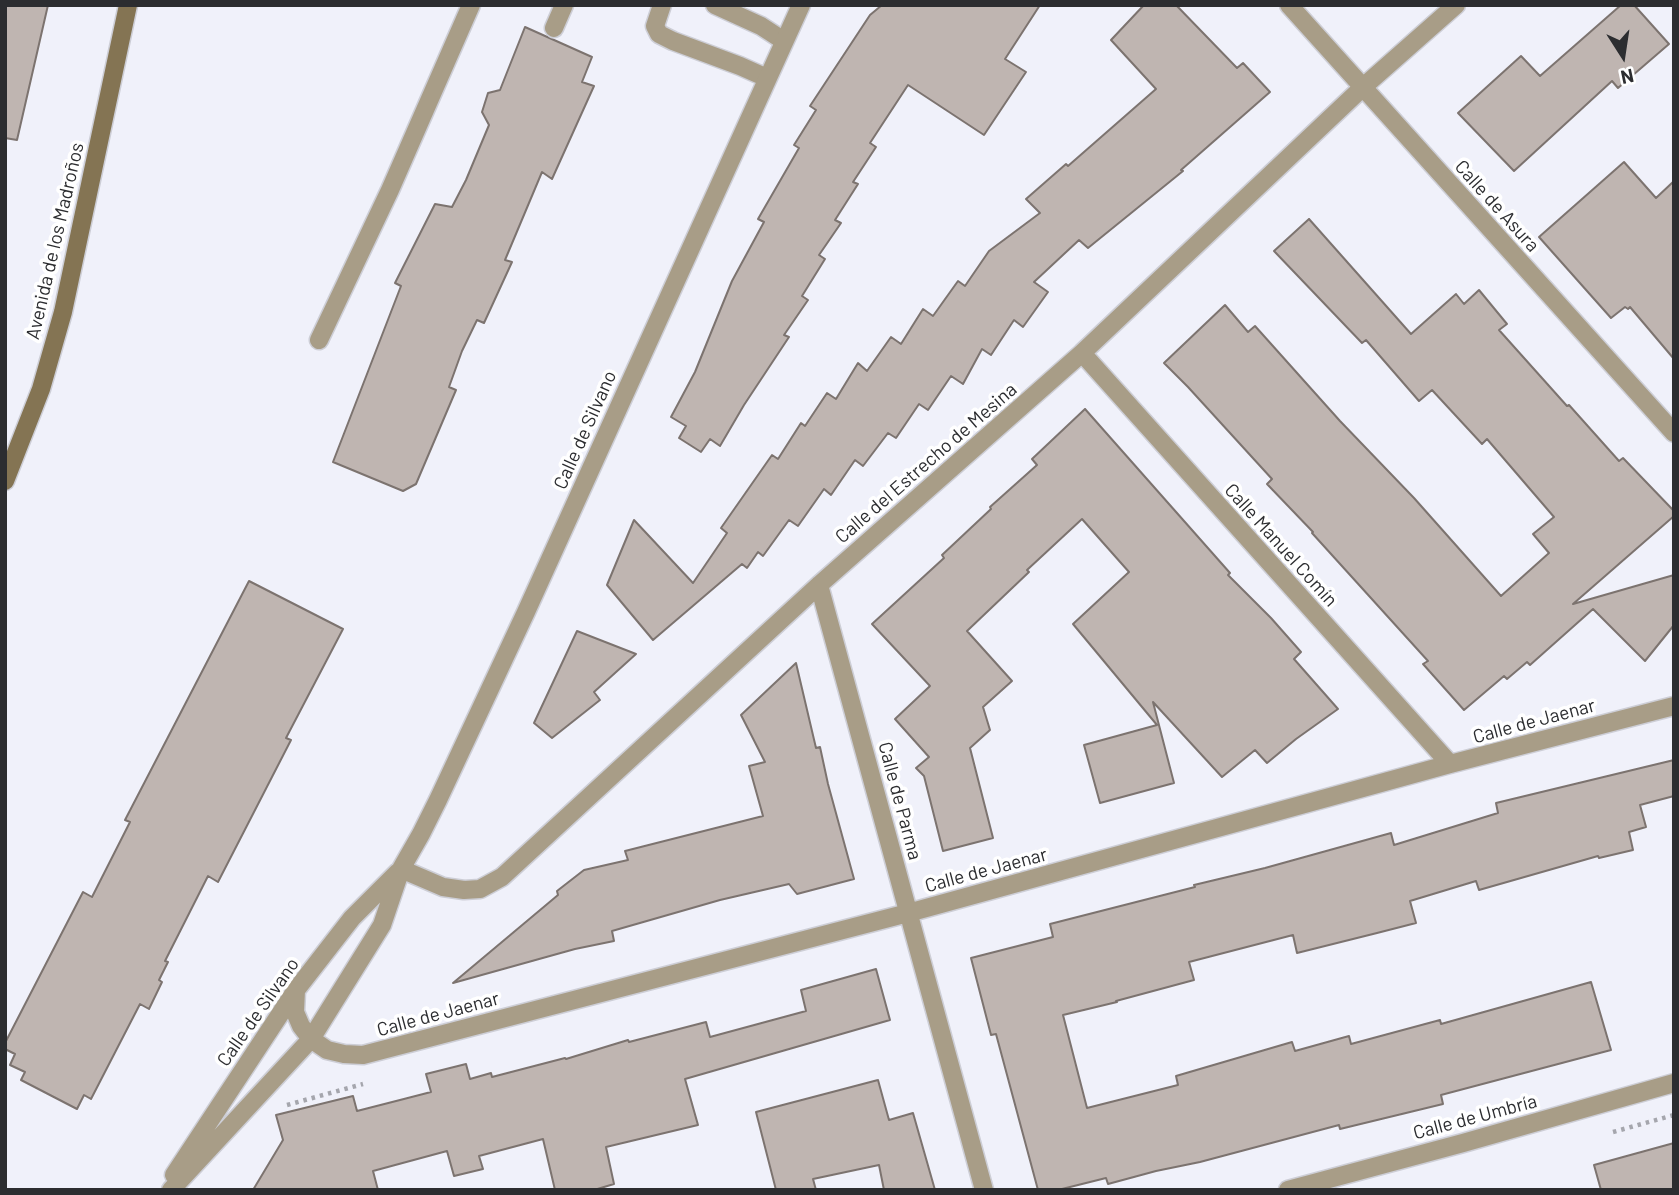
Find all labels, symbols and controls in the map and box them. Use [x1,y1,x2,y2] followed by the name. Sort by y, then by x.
[1588,21,1658,91] north arrow
[1619,64,1636,90] text: N
[21,140,89,342] street label: Avenida de los Madroños
[1450,155,1544,257] street label: Calle de Asura
[549,367,621,493] street label: Calle de Silvano
[831,378,1021,548] street label: Calle del Estrecho de Mesina
[1220,479,1342,611] street label: Calle Manuel Comín
[1470,694,1598,748] street label: Calle de Jaenar
[873,739,927,863] street label: Calle de Parma
[922,843,1050,897] street label: Calle de Jaenar
[212,953,304,1071] street label: Calle de Silvano
[374,987,502,1041] street label: Calle de Jaenar
[1411,1090,1539,1144] street label: Calle de Umbría

